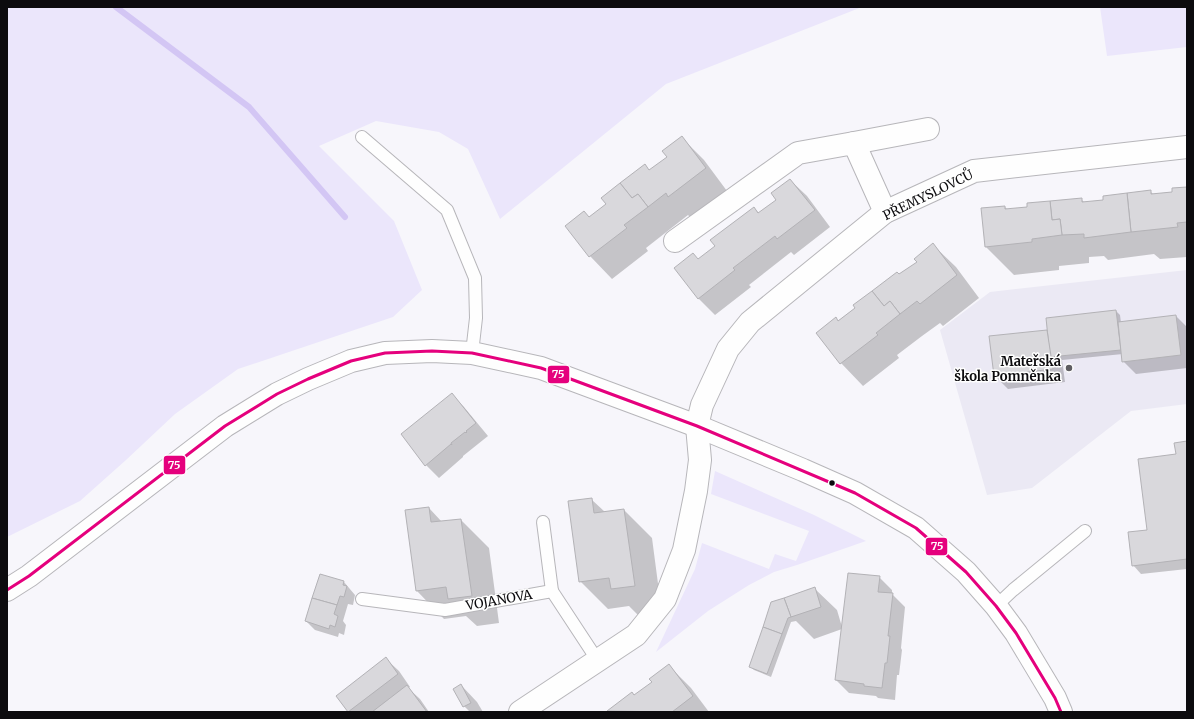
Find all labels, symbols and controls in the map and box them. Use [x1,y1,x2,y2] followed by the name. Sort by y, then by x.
[879,164,976,224] street label: PŘEMYSLOVCŮ
[954,353,1061,385] place label: Mateřská škola Pomněnka
[1064,363,1074,373] marker: Mateřská škola Pomněnka
[547,365,570,384] line badge: 75
[552,367,564,381] text: 75
[163,455,186,475] line badge: 75
[168,458,180,472] text: 75
[827,478,837,488] unlabelled marker
[925,537,948,556] line badge: 75
[931,539,943,553] text: 75
[464,586,534,614] street label: VOJANOVA

